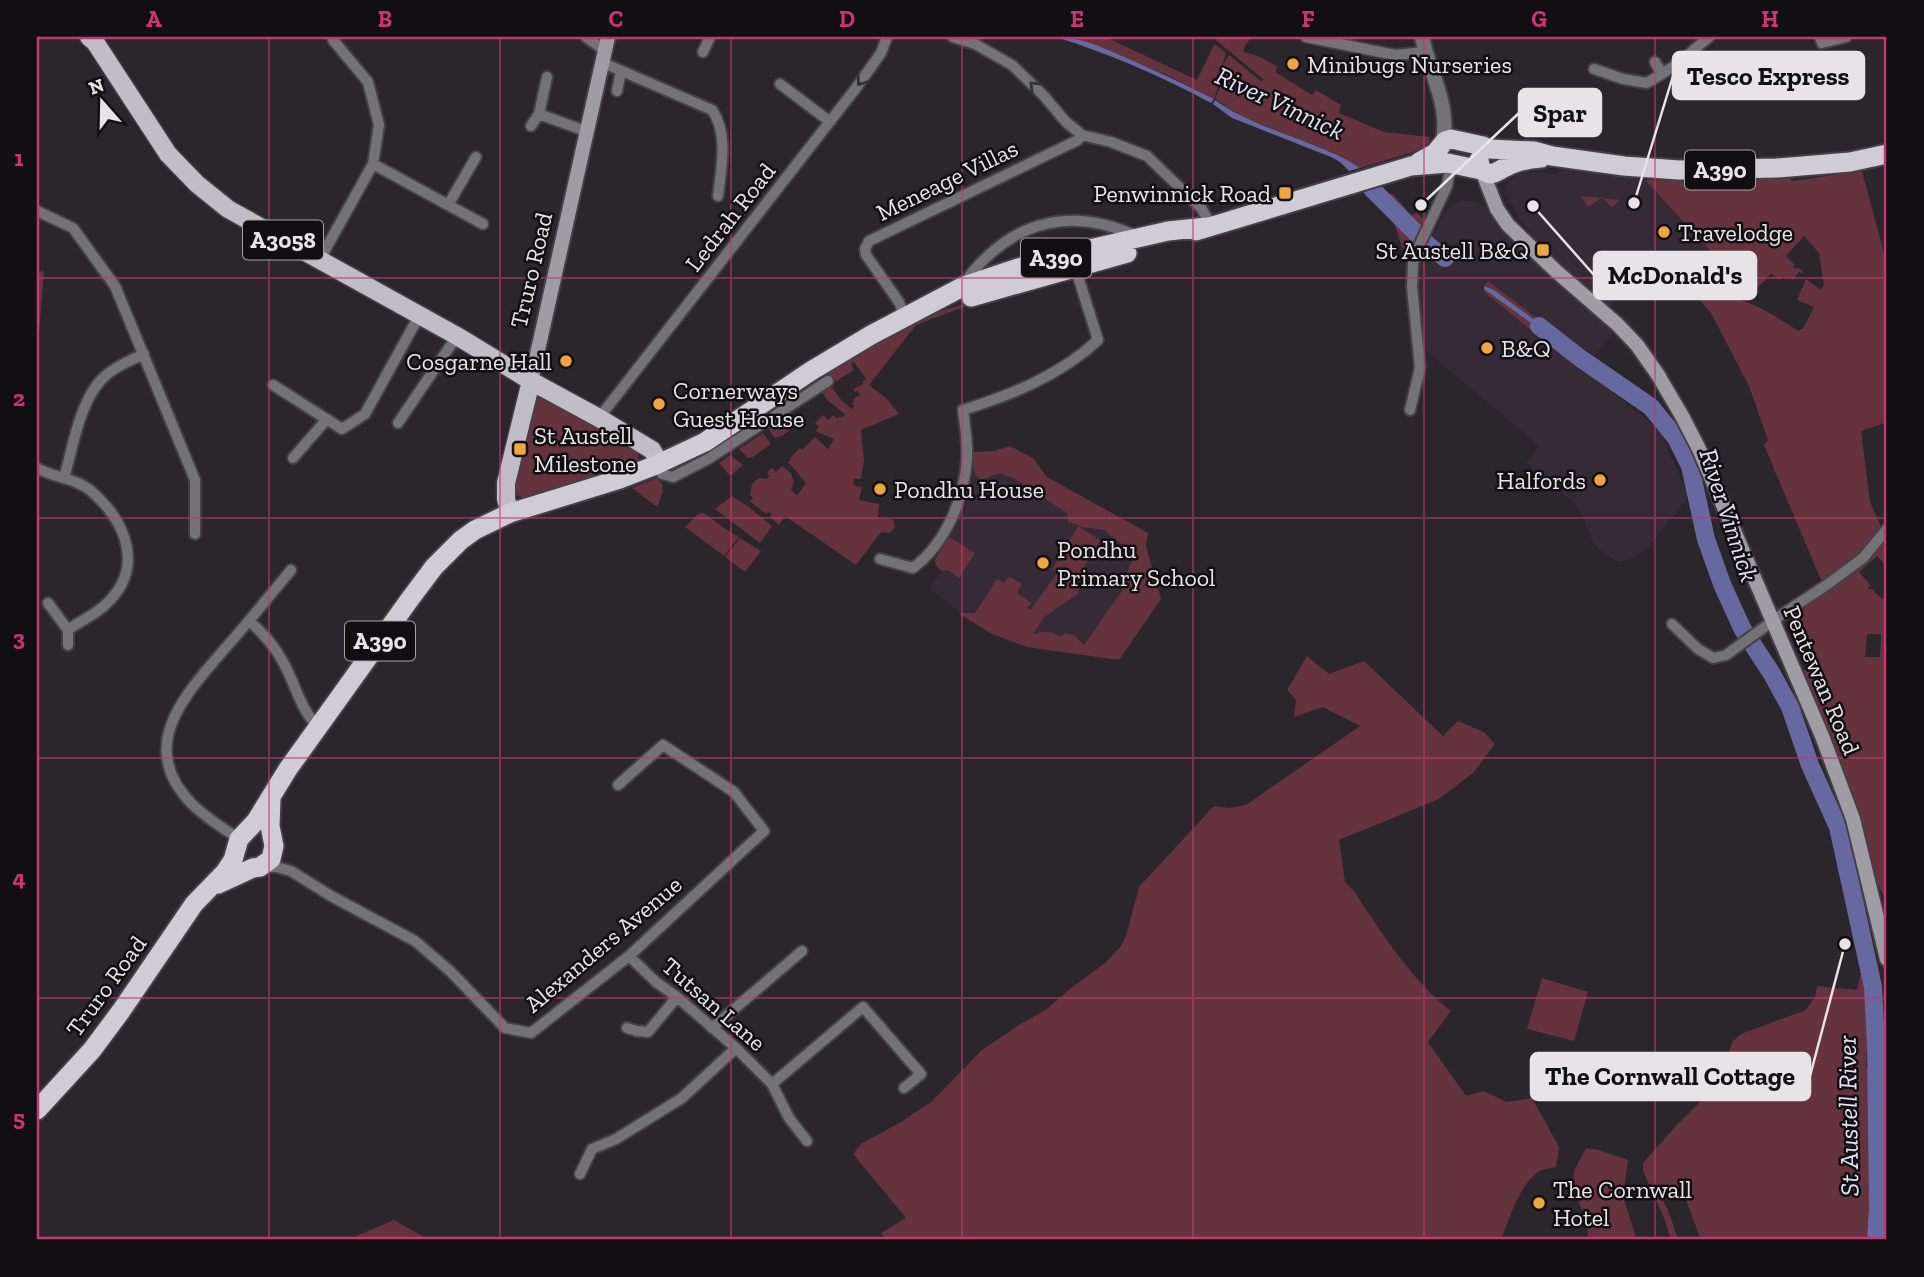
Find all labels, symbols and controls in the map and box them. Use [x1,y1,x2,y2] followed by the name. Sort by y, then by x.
[146,5,162,33] text: A
[378,5,392,33] text: B
[609,5,623,33] text: C
[839,5,855,33] text: D
[1070,5,1084,33] text: E
[1301,5,1315,33] text: F
[1531,5,1547,33] text: G
[1761,5,1779,33] text: H
[1307,50,1512,79] place label: Minibugs Nurseries
[1673,52,1864,99] callout: Tesco Express
[1285,56,1301,72] marker: Minibugs Nurseries
[1210,59,1350,147] water label: River Vinnick
[1686,60,1850,92] text: Tesco Express
[66,66,136,136] north arrow
[86,73,107,100] text: N
[857,73,869,86] one-way arrow
[1030,82,1043,95] one-way arrow
[1519,89,1601,136] callout: Spar
[1533,97,1587,129] text: Spar
[871,133,1023,227] street label: Meneage Villas
[14,144,24,172] text: 1
[1685,150,1755,190] road number: A390
[679,157,781,277] street label: Ledrah Road
[1093,179,1271,208] place label: Penwinnick Road
[1277,185,1293,201] marker: Penwinnick Road
[504,209,558,331] street label: Truro Road
[1678,218,1793,247] place label: Travelodge
[243,220,323,260] road number: A3058
[1656,224,1672,240] marker: Travelodge
[1375,236,1529,265] place label: St Austell B&Q
[1021,238,1091,278] road number: A390
[1535,242,1551,258] marker: St Austell B&Q
[1594,252,1756,299] callout: McDonald's
[1608,259,1742,291] text: McDonald's
[1501,334,1551,363] place label: B&Q
[1479,340,1495,356] marker: B&Q
[406,347,552,376] place label: Cosgarne Hall
[558,353,574,369] marker: Cosgarne Hall
[673,376,804,433] place label: Cornerways Guest House
[13,384,25,412] text: 2
[651,396,667,412] marker: Cornerways Guest House
[534,421,636,478] place label: St Austell Milestone
[512,441,528,457] marker: St Austell Milestone
[1692,444,1766,586] water label: River Vinnick
[1497,466,1586,495] place label: Halfords
[1592,472,1608,488] marker: Halfords
[894,475,1044,504] place label: Pondhu House
[872,481,888,497] marker: Pondhu House
[1057,535,1215,592] place label: Pondhu Primary School
[1035,555,1051,571] marker: Pondhu Primary School
[1778,601,1866,759] street label: Pentewan Road
[345,622,415,660] road number: A390
[13,624,25,652] text: 3
[12,864,26,892] text: 4
[518,870,688,1018] street label: Alexanders Avenue
[60,930,152,1042] street label: Truro Road
[656,951,772,1057] street label: Tutsan Lane
[1831,1035,1865,1197] water label: St Austell River
[1531,1053,1810,1100] callout: The Cornwall Cottage
[1545,1060,1796,1092] text: The Cornwall Cottage
[13,1104,25,1132] text: 5
[1553,1175,1692,1232] place label: The Cornwall Hotel
[1531,1195,1547,1211] marker: The Cornwall Hotel

